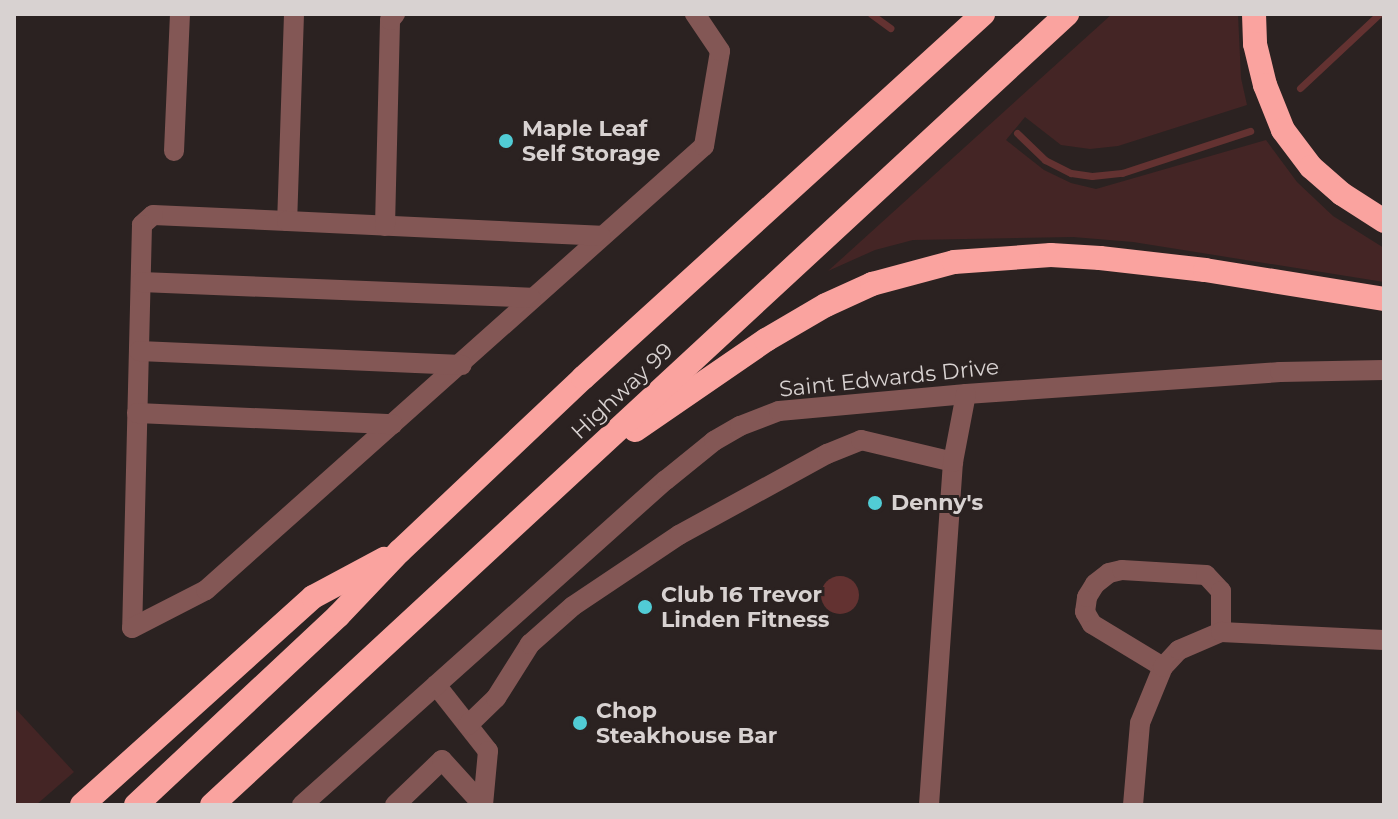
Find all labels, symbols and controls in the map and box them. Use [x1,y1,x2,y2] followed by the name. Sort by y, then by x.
[522,115,660,166] place label: Maple Leaf Self Storage
[497,132,515,150] marker: Maple Leaf Self Storage
[566,337,678,445] street label: Highway 99
[778,353,1000,403] street label: Saint Edwards Drive
[891,490,983,516] place label: Denny's
[866,494,884,512] marker: Denny's
[661,581,830,632] place label: Club 16 Trevor Linden Fitness
[636,598,654,616] marker: Club 16 Trevor Linden Fitness
[596,697,777,748] place label: Chop Steakhouse Bar
[571,714,589,732] marker: Chop Steakhouse Bar

